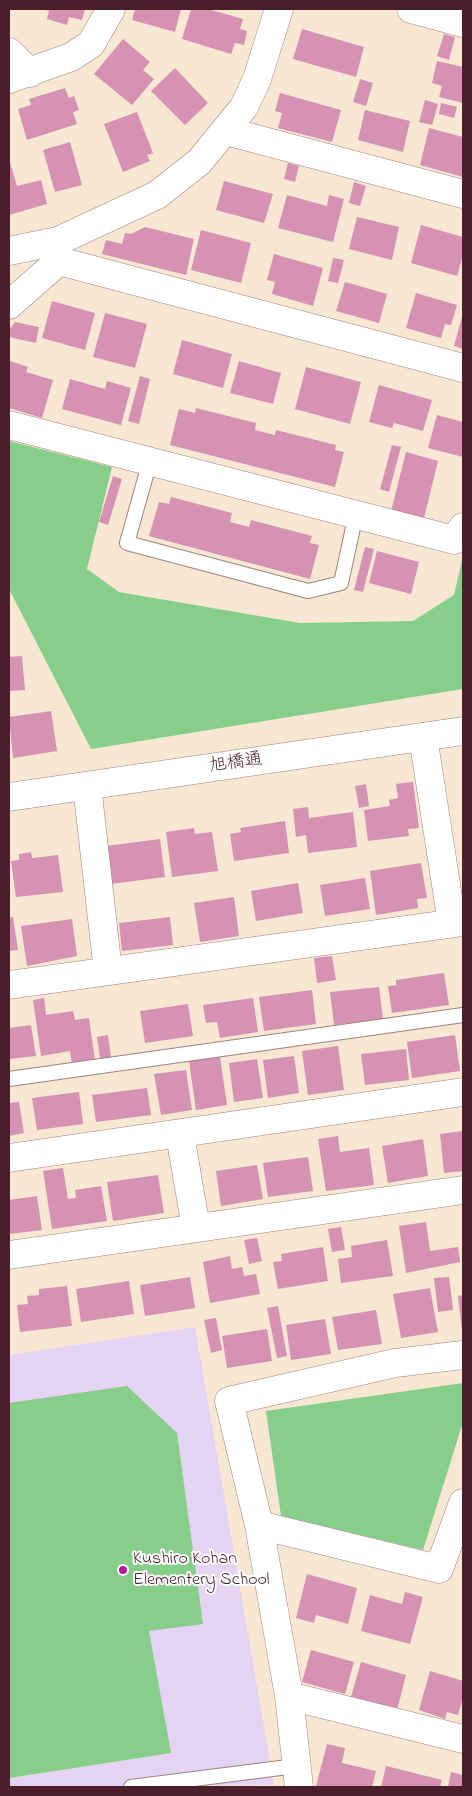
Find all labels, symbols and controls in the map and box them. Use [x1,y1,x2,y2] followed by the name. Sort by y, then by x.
[208,750,264,778] street label: 旭橋通
[133,1549,269,1592] place label: Kushiro Kohan Elementery School
[117,1564,129,1576] marker: Kushiro Kohan Elementery School

